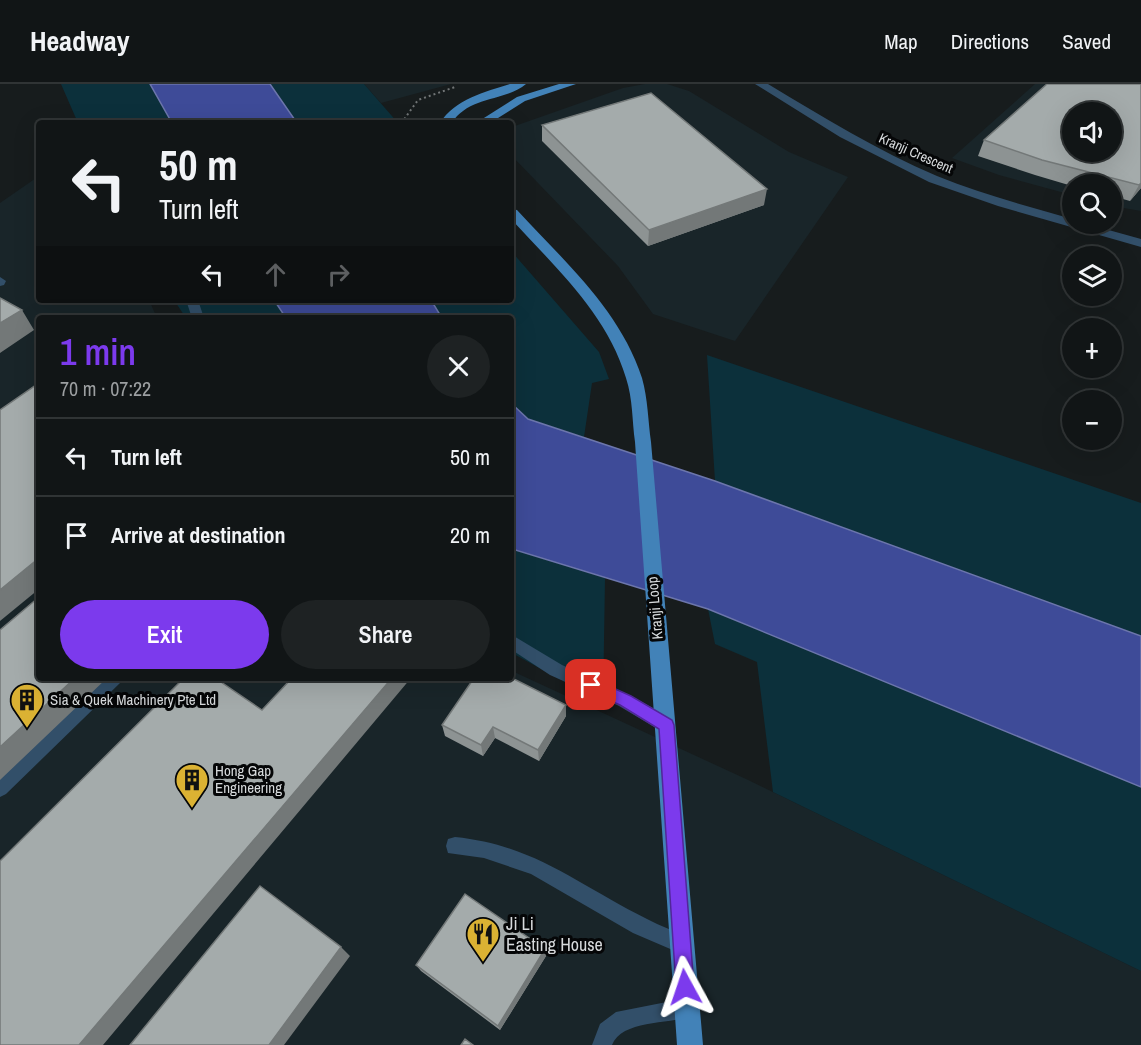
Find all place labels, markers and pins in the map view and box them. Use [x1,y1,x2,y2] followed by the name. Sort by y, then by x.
[565,659,616,710] pin
[9,682,45,729] building icon: Sia & Quek Machinery Pte Ltd
[50,689,216,710] place label: Sia & Quek Machinery Pte Ltd
[215,760,282,798] place label: Hong Gap Engineering
[174,762,210,809] building icon: Hong Gap Engineering
[506,911,603,957] place label: Ji Li Easting House
[465,916,501,963] restaurant icon: Ji Li Easting House

